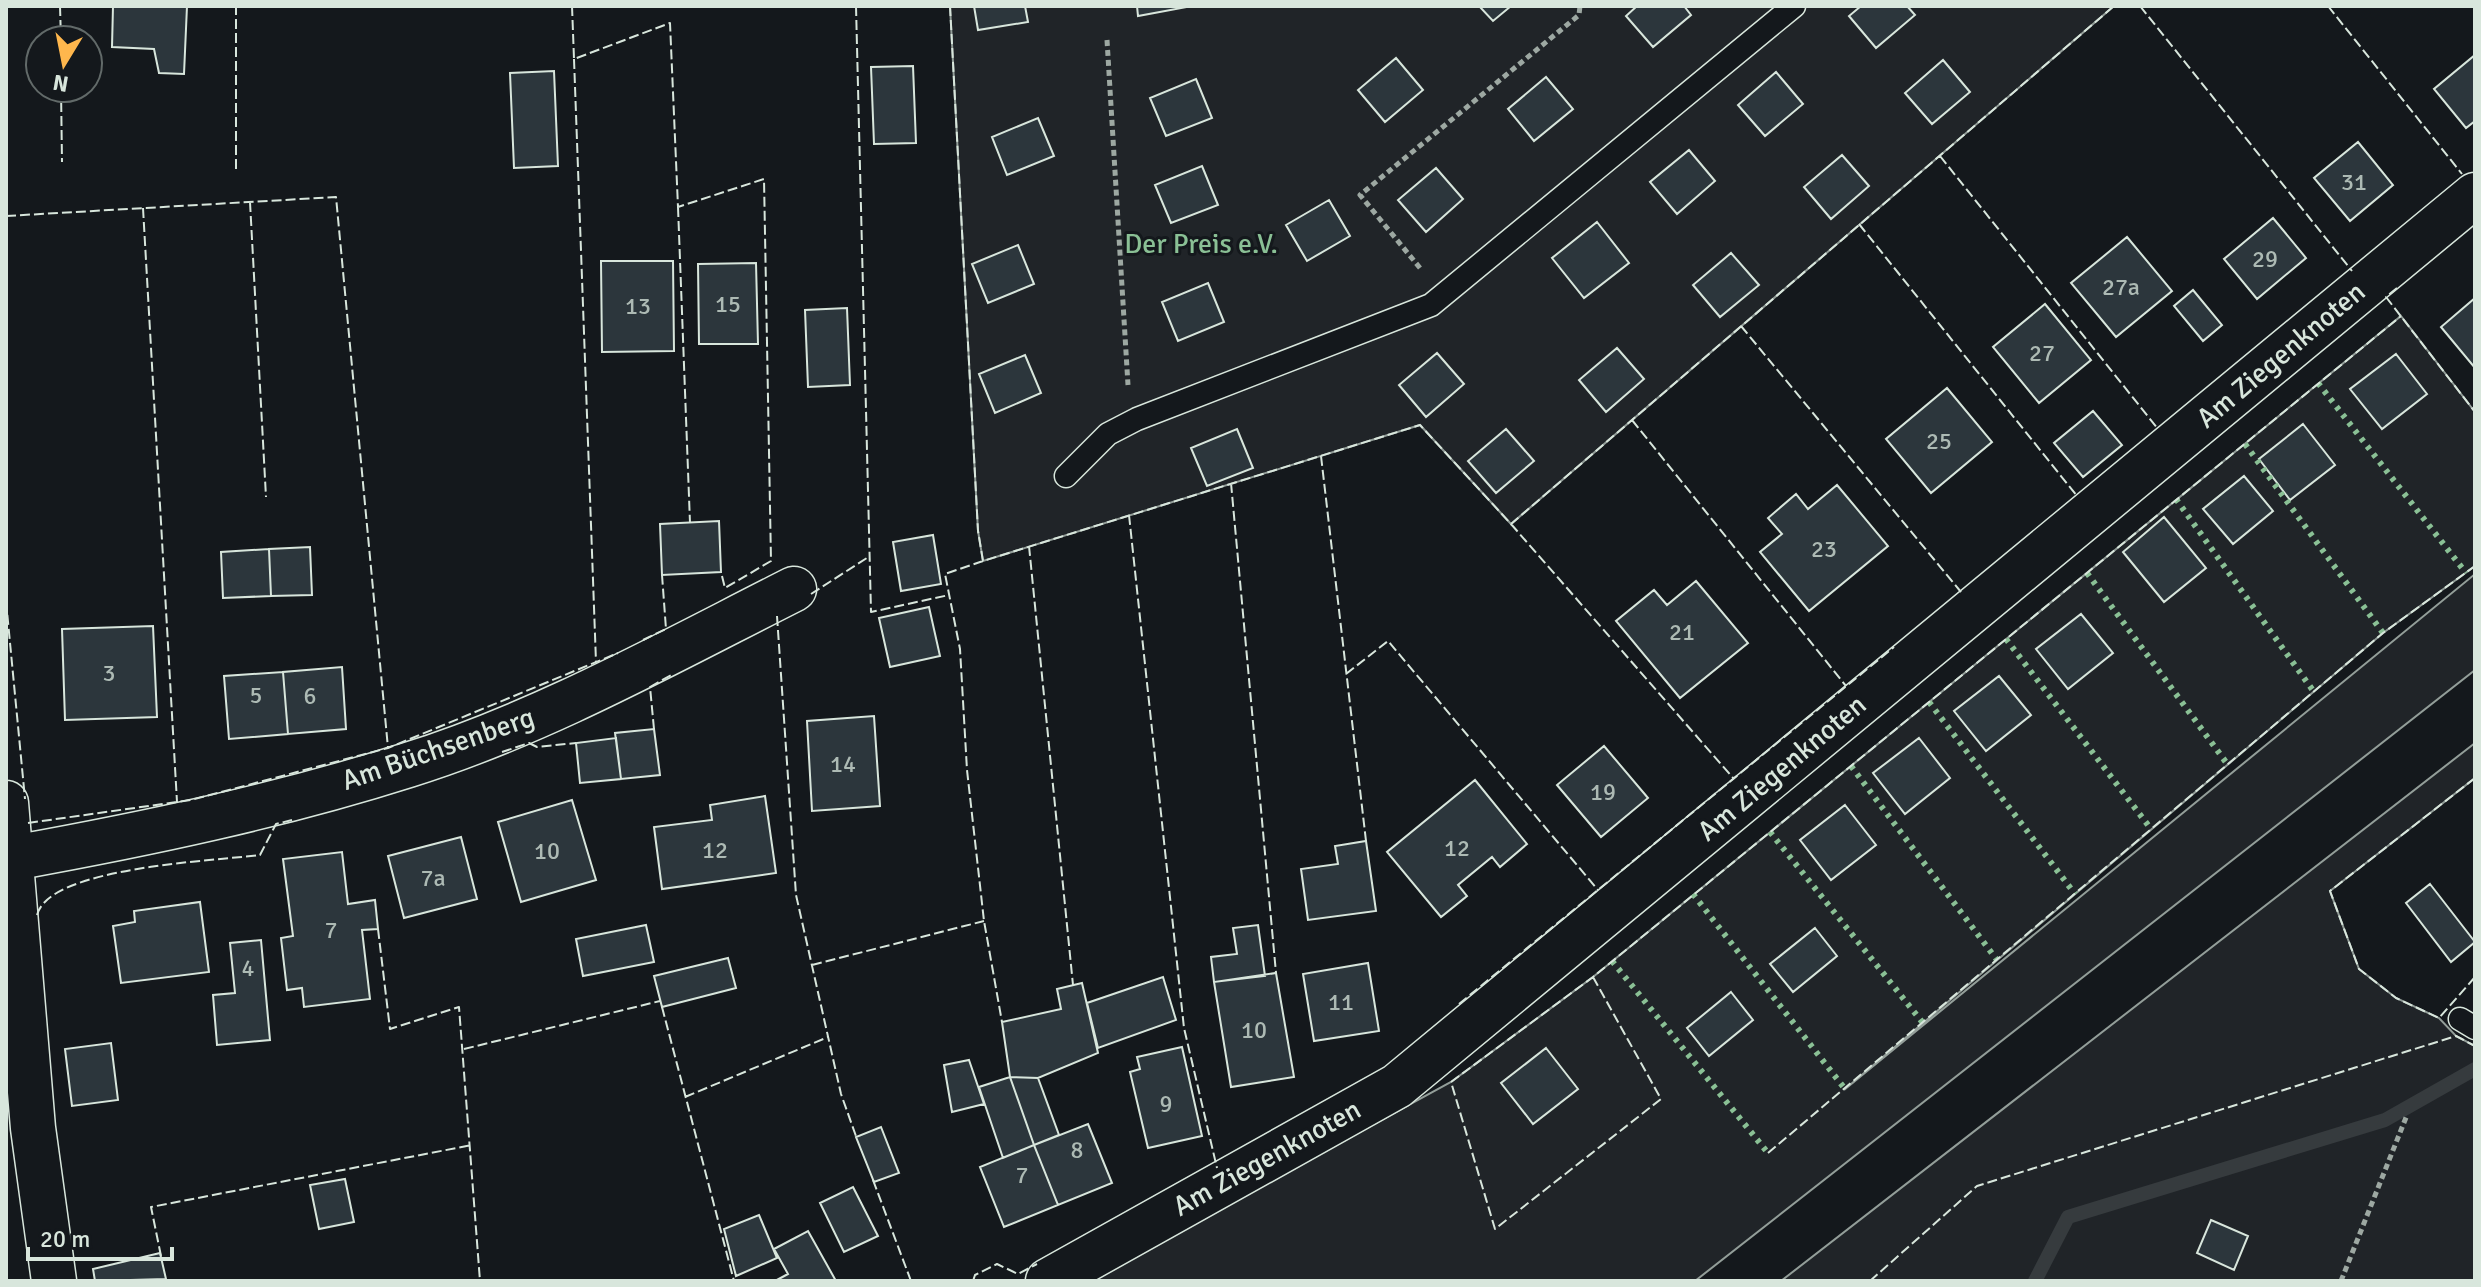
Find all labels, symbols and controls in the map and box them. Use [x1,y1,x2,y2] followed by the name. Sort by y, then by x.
[24,24,104,104] north arrow
[51,69,70,98] text: N
[2341,167,2367,197] house number: 31
[1124,227,1278,261] park label: Der Preis e.V.
[2252,244,2278,274] house number: 29
[2102,272,2140,302] house number: 27a
[2190,275,2372,435] street label: Am Ziegenknoten
[715,289,741,319] house number: 15
[625,291,651,321] house number: 13
[2029,338,2055,368] house number: 27
[1926,426,1952,456] house number: 25
[1811,534,1837,564] house number: 23
[1669,617,1695,647] house number: 21
[103,658,115,688] house number: 3
[250,680,262,710] house number: 5
[304,681,316,711] house number: 6
[1691,688,1873,848] street label: Am Ziegenknoten
[337,700,539,798] street label: Am Büchsenberg
[830,749,856,779] house number: 14
[1590,777,1616,807] house number: 19
[1444,833,1470,863] house number: 12
[702,835,728,865] house number: 12
[534,836,560,866] house number: 10
[420,863,446,893] house number: 7a
[325,915,337,945] house number: 7
[242,953,255,983] house number: 4
[1328,987,1354,1017] house number: 11
[1241,1015,1267,1045] house number: 10
[1160,1089,1172,1119] house number: 9
[1167,1092,1367,1224] street label: Am Ziegenknoten
[1071,1135,1083,1165] house number: 8
[1016,1160,1028,1190] house number: 7
[28,1211,172,1261] scale bar
[40,1224,90,1254] text: 20 m

